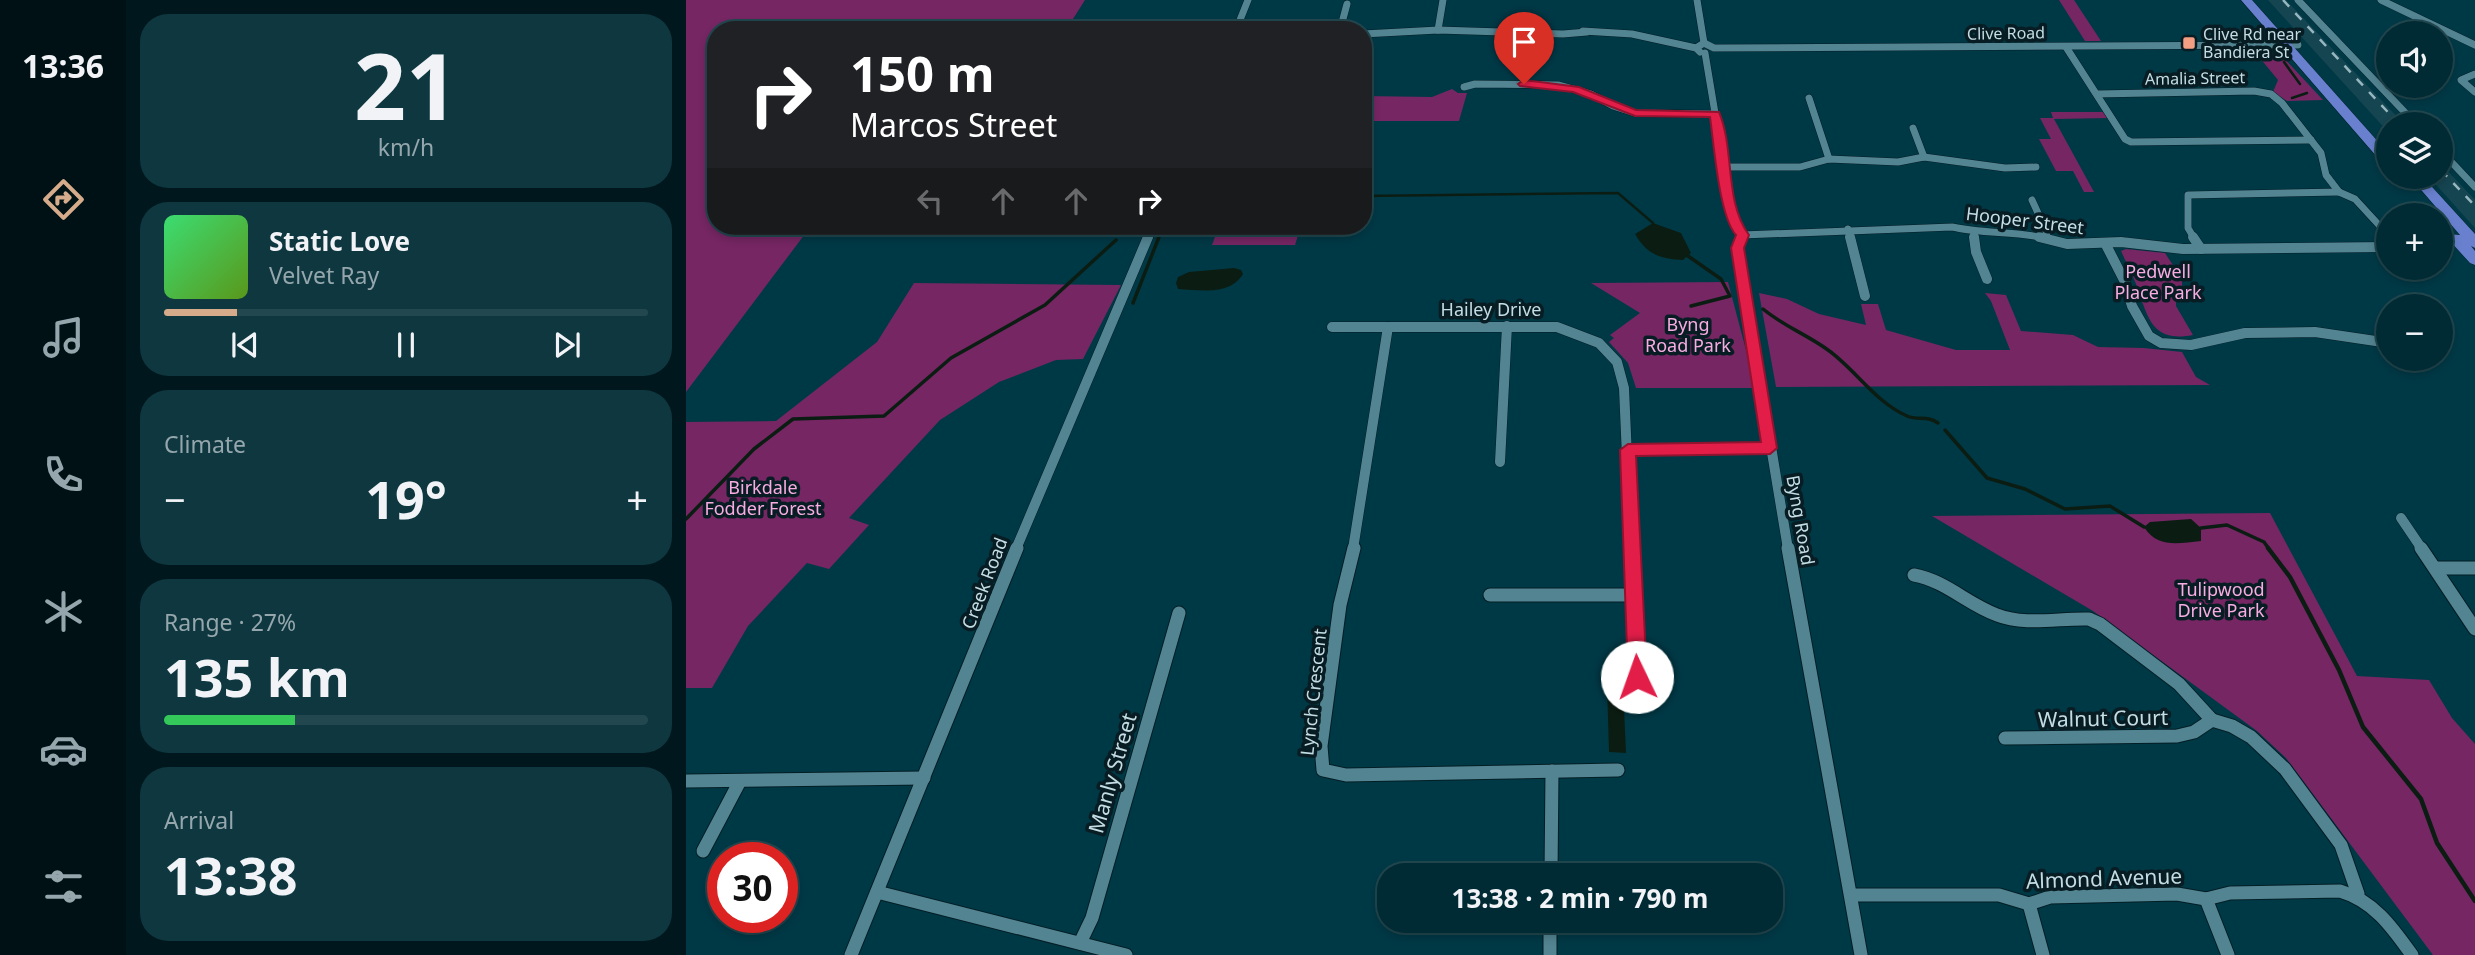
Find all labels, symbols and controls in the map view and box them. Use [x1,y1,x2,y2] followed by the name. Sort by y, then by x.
[1494,12.0,1554,84] pin
[1967,21,2045,45] street label: Clive Road
[2376,21,2453,371] map controls
[2376,21,2453,98] button: sound
[354,23,458,147] text: 21
[1505,23,1543,61] icon: arrive
[2203,23,2302,63] place label: Clive Rd near Bandiera St
[2181,35,2197,51] marker: Clive Rd near Bandiera St
[850,40,995,106] text: 150 m
[22,44,104,87] text: 13:36
[735,49,826,140] icon: right
[2145,66,2246,90] street label: Amalia Street
[850,103,1057,146] text: Marcos Street
[2376,112,2453,189] button: layers
[378,131,434,163] text: km/h
[39,175,88,224] icon: directions
[911,182,949,220] icon: left
[984,182,1022,220] icon: ahead
[1057,182,1095,220] icon: ahead
[1130,182,1168,220] icon: right
[1965,201,2086,239] street label: Hooper Street
[2376,203,2453,280] button: +
[269,223,410,259] text: Static Love
[269,259,379,291] text: Velvet Ray
[2114,259,2202,304] park label: Pedwell Place Park
[2376,294,2453,371] button: −
[1441,297,1541,321] street label: Hailey Drive
[1645,312,1731,357] park label: Byng Road Park
[39,313,88,362] icon: music
[226,326,264,364] icon: previous
[387,326,425,364] icon: pause
[548,326,586,364] icon: next
[164,428,246,460] text: Climate
[39,450,88,499] icon: phone
[365,463,447,534] text: 19°
[164,473,186,525] text: −
[626,473,648,525] text: +
[1781,473,1821,567] street label: Byng Road
[704,475,822,520] park label: Birkdale Fodder Forest
[956,534,1012,632] street label: Creek Road
[2177,577,2265,622] park label: Tulipwood Drive Park
[39,587,88,636] icon: climate
[164,606,296,638] text: Range · 27%
[1294,627,1332,757] street label: Lynch Crescent
[1600,640,1674,714] position arrow
[164,641,350,712] text: 135 km
[2038,703,2169,733] street label: Walnut Court
[1081,709,1143,836] street label: Manly Street
[39,725,88,774] icon: car
[164,804,234,836] text: Arrival
[164,839,298,910] text: 13:38
[707,842,798,933] speed limit sign: 30
[2025,861,2183,895] street label: Almond Avenue
[39,862,88,911] icon: filters
[1452,880,1708,916] text: 13:38 · 2 min · 790 m

